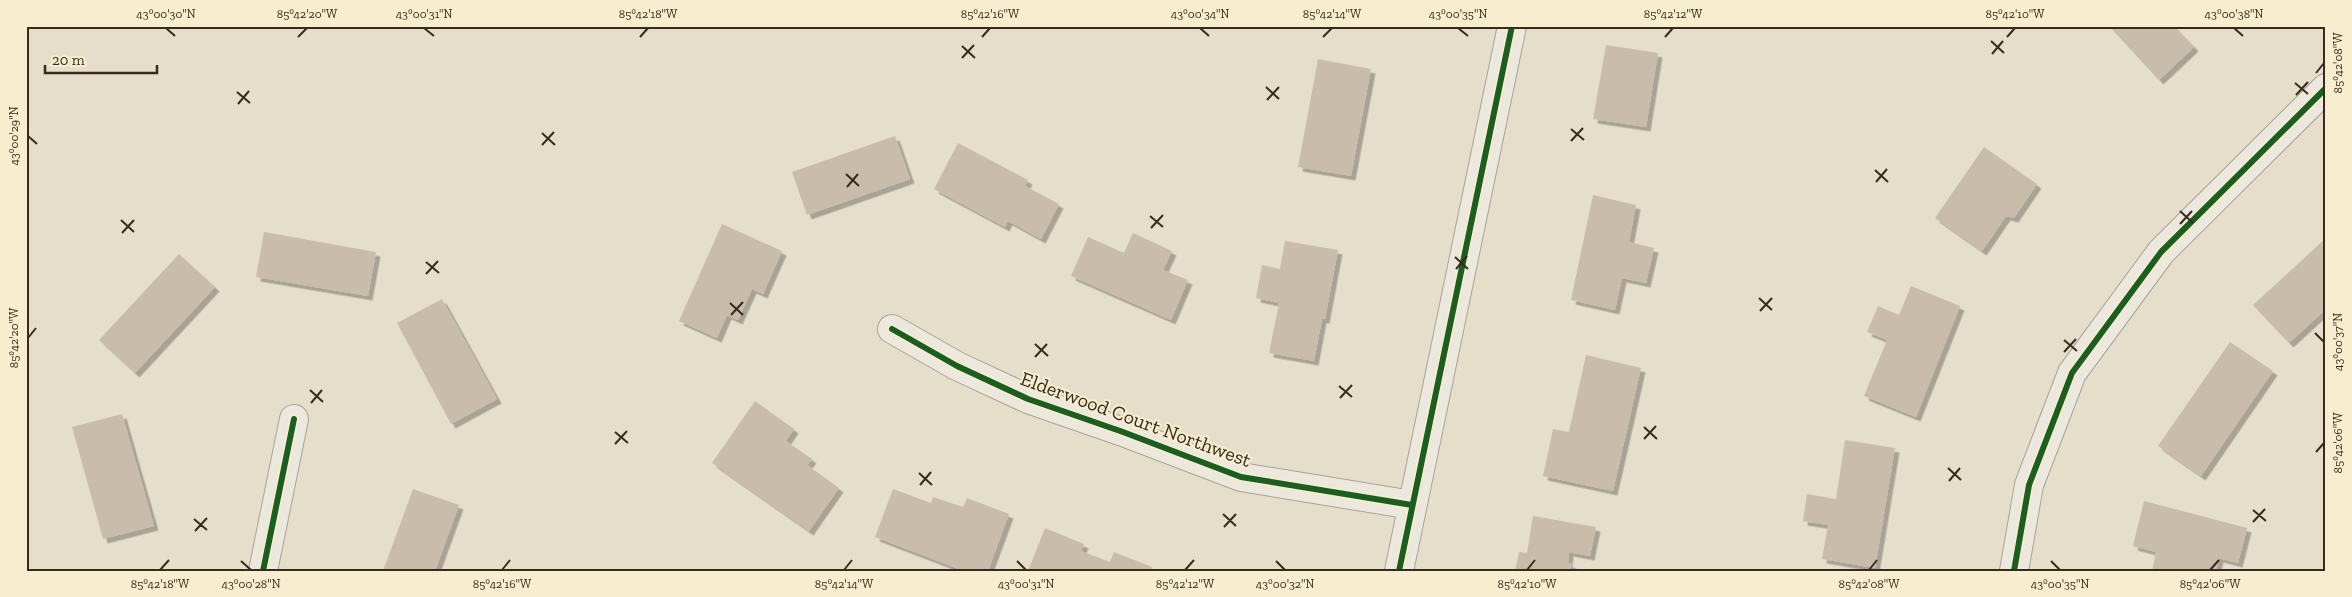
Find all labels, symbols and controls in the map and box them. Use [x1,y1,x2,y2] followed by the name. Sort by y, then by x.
[136,7,196,21] text: 43°00'30"N
[277,7,338,21] text: 85°42'20"W
[396,7,453,21] text: 43°00'31"N
[619,7,678,21] text: 85°42'18"W
[961,7,1020,21] text: 85°42'16"W
[1171,7,1229,21] text: 43°00'34"N
[1303,7,1362,21] text: 85°42'14"W
[1429,7,1487,21] text: 43°00'35"N
[1644,7,1703,21] text: 85°42'12"W
[1986,7,2045,21] text: 85°42'10"W
[2205,7,2264,21] text: 43°00'38"N
[2331,32,2345,93] text: 85°42'08"W
[45,42,158,74] scale bar
[52,51,85,69] text: 20 m
[7,106,21,166] text: 43°00'29"N
[7,307,21,368] text: 85°42'20"W
[2331,313,2345,371] text: 43°00'37"N
[1017,366,1255,472] street label: Elderwood Court Northwest
[2331,412,2345,473] text: 85°42'06"W
[131,577,190,591] text: 85°42'18"W
[221,577,281,591] text: 43°00'28"N
[473,577,532,591] text: 85°42'16"W
[815,577,874,591] text: 85°42'14"W
[998,577,1055,591] text: 43°00'31"N
[1156,577,1215,591] text: 85°42'12"W
[1256,577,1314,591] text: 43°00'32"N
[1498,577,1557,591] text: 85°42'10"W
[1839,577,1900,591] text: 85°42'08"W
[2031,577,2089,591] text: 43°00'35"N
[2180,577,2241,591] text: 85°42'06"W

